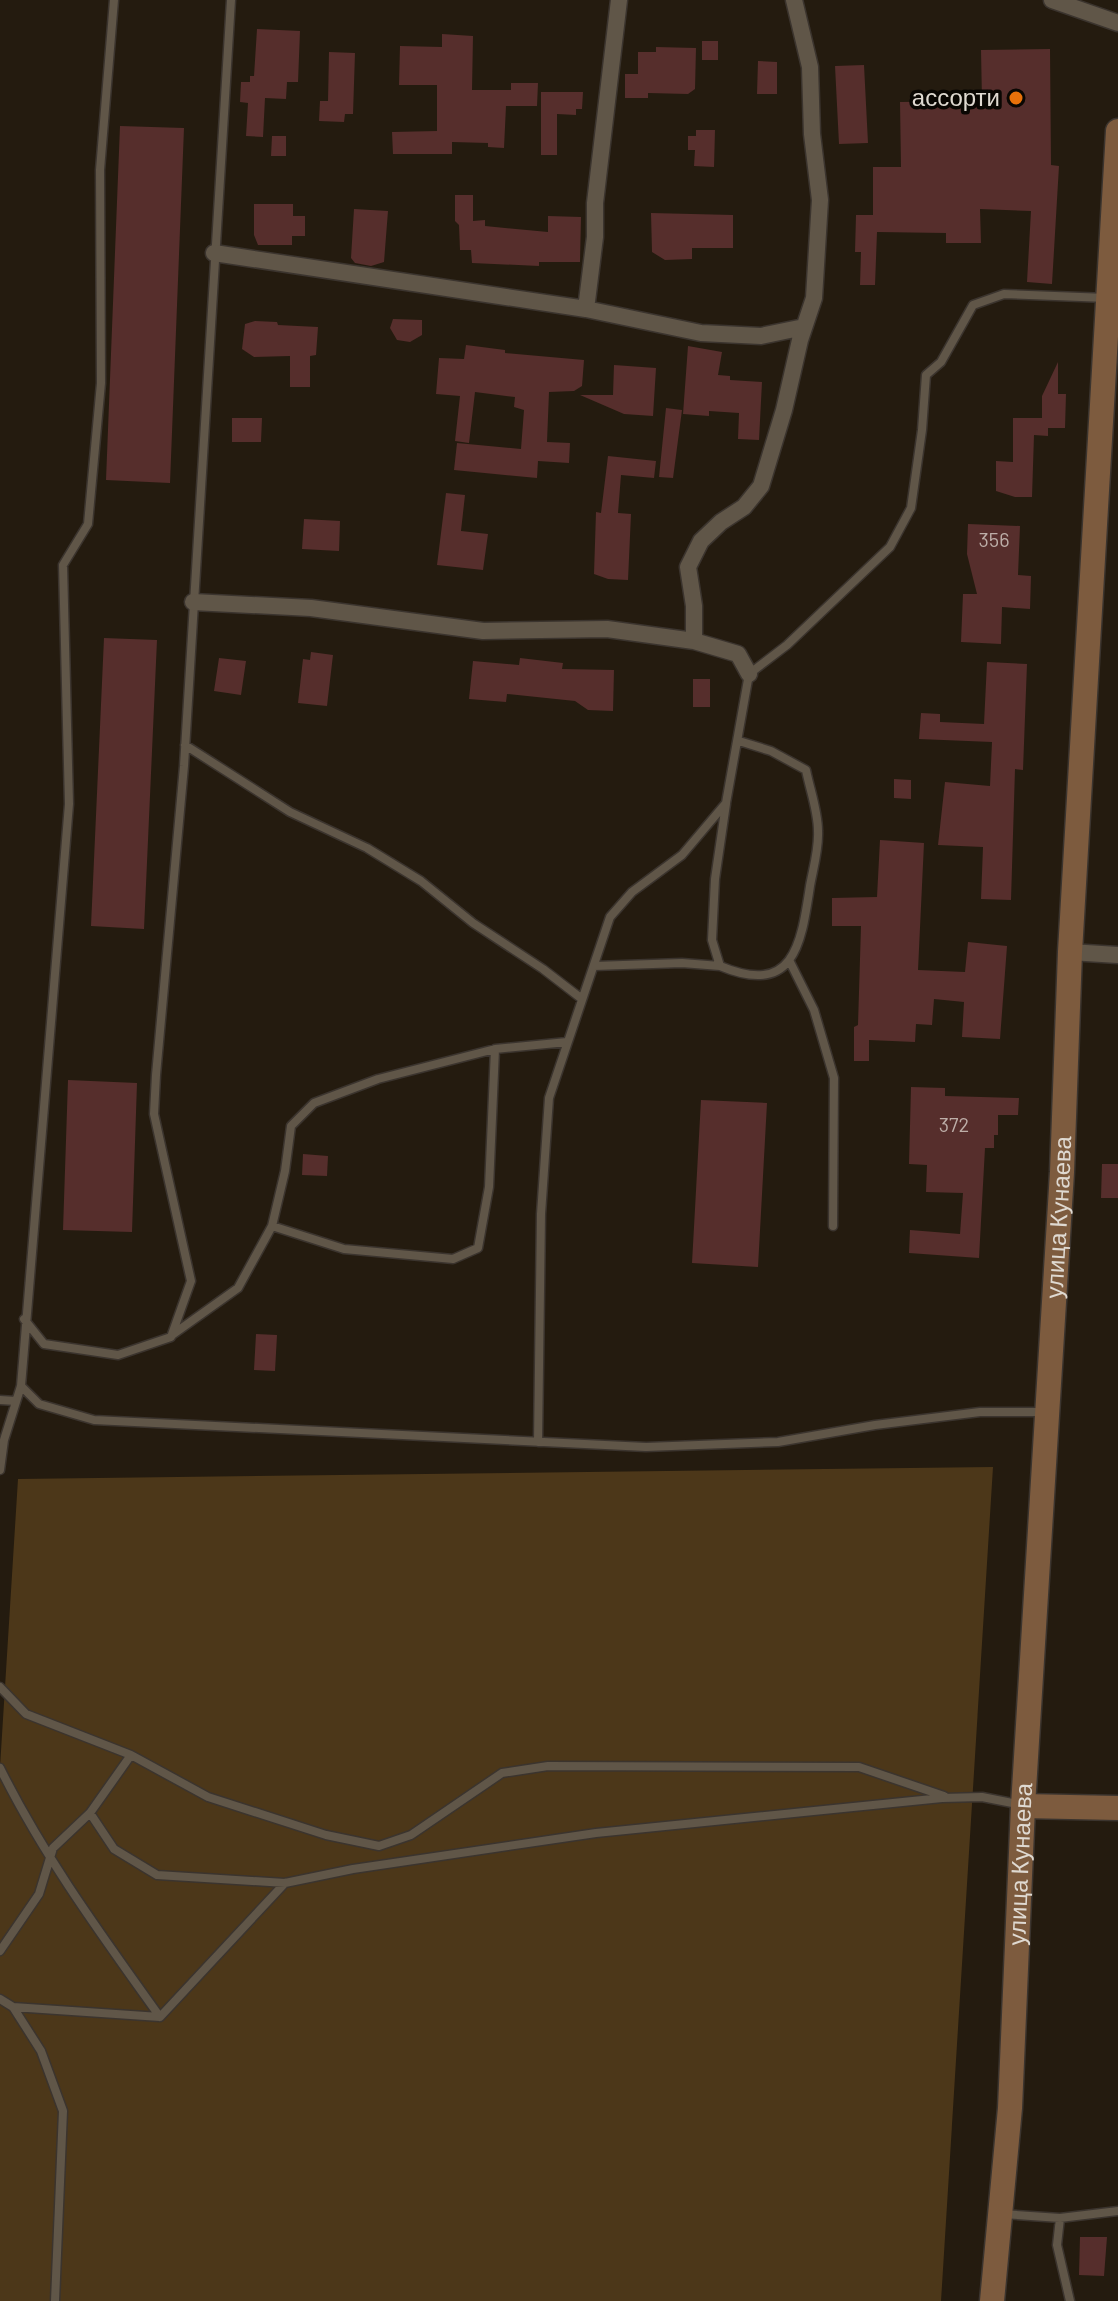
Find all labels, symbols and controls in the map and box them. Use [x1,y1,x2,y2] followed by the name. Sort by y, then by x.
[912,82,1000,111] place label: ассорти
[1007,89,1025,107] marker: ассорти
[979,527,1009,551] house number: 356
[939,1112,969,1136] house number: 372
[1038,1135,1076,1299] street label: улица Кунаева
[1001,1781,1037,1946] street label: улица Кунаева

